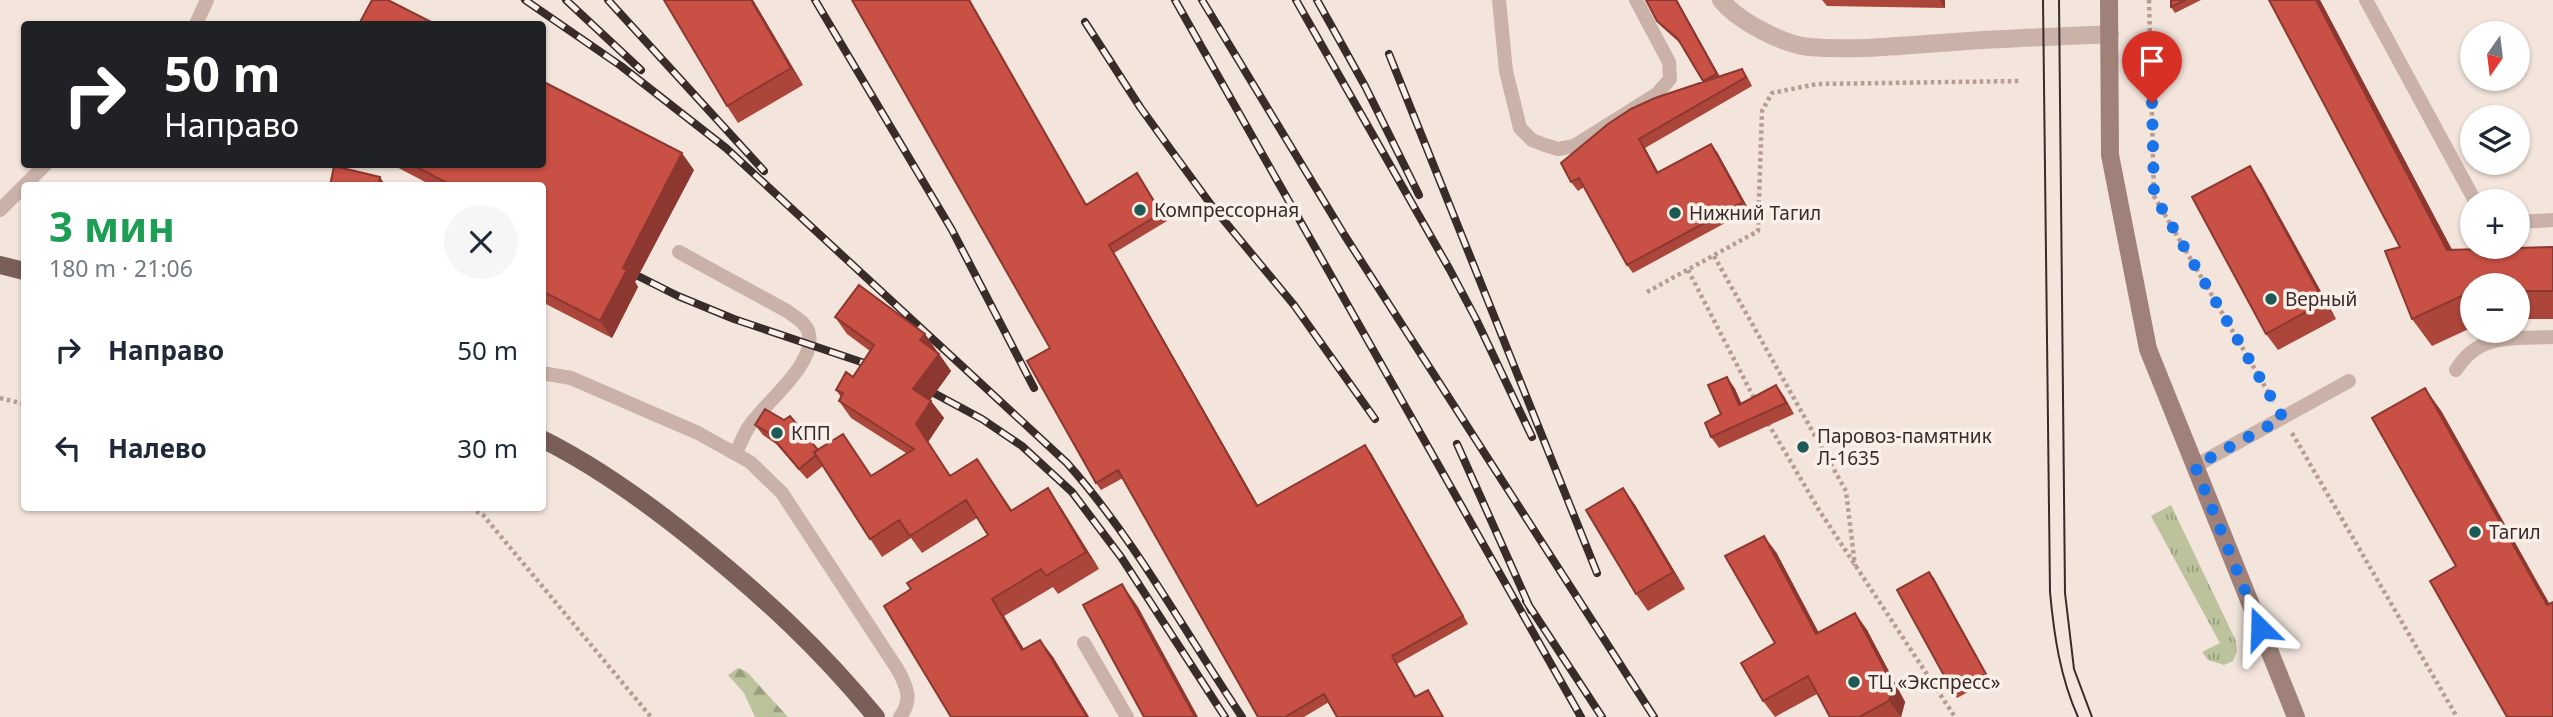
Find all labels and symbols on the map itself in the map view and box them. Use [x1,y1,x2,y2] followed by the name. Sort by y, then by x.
[2460,21,2530,91] north arrow
[2122,31,2182,103] pin
[1154,197,1299,223] place label: Компрессорная
[1689,200,1821,226] place label: Нижний Тагил
[1132,202,1148,218] marker: Компрессорная
[1667,205,1683,221] marker: Нижний Тагил
[2285,286,2357,312] place label: Верный
[2263,291,2279,307] marker: Верный
[791,420,831,446] place label: КПП
[1817,423,1992,471] place label: Паровоз-памятник Л-1635
[769,425,785,441] marker: КПП
[1795,439,1811,455] marker: Паровоз-памятник Л-1635
[2489,519,2541,545] place label: Тагил
[2467,524,2483,540] marker: Тагил
[2223,591,2297,665] position arrow
[1868,669,2000,695] place label: ТЦ «Экспресс»
[1846,674,1862,690] marker: ТЦ «Экспресс»

